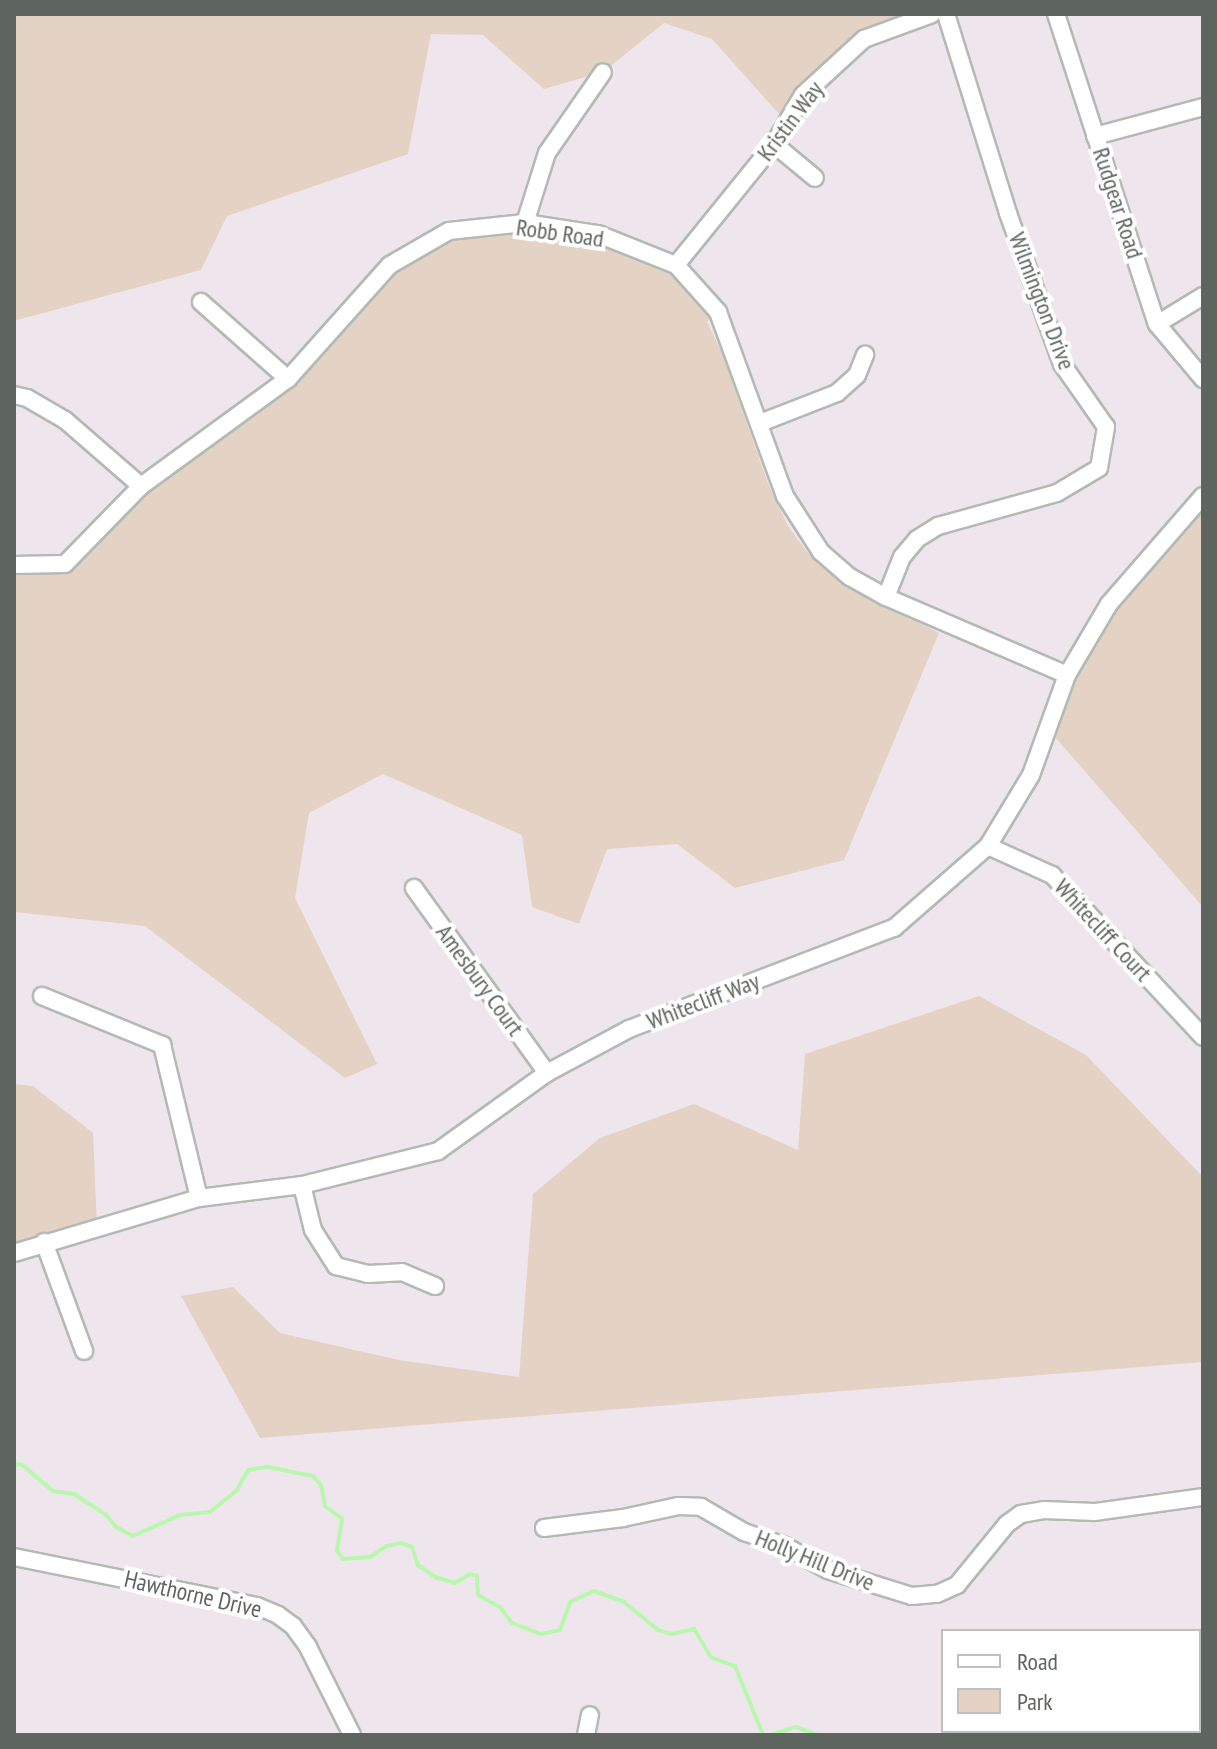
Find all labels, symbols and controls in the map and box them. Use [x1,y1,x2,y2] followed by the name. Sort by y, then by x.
[751,75,829,167] street label: Kristin Way
[1087,144,1149,262] street label: Rudgear Road
[515,213,605,253] street label: Robb Road
[1003,228,1081,374] street label: Wilmington Drive
[1048,873,1158,987] street label: Whitecliff Court
[430,918,530,1042] street label: Amesbury Court
[642,966,764,1036] street label: Whitecliff Way
[751,1523,879,1597] street label: Holly Hill Drive
[122,1564,264,1624] street label: Hawthorne Drive
[941,1629,1201,1733] legend
[1017,1646,1058,1677] text: Road
[1017,1686,1053,1717] text: Park

